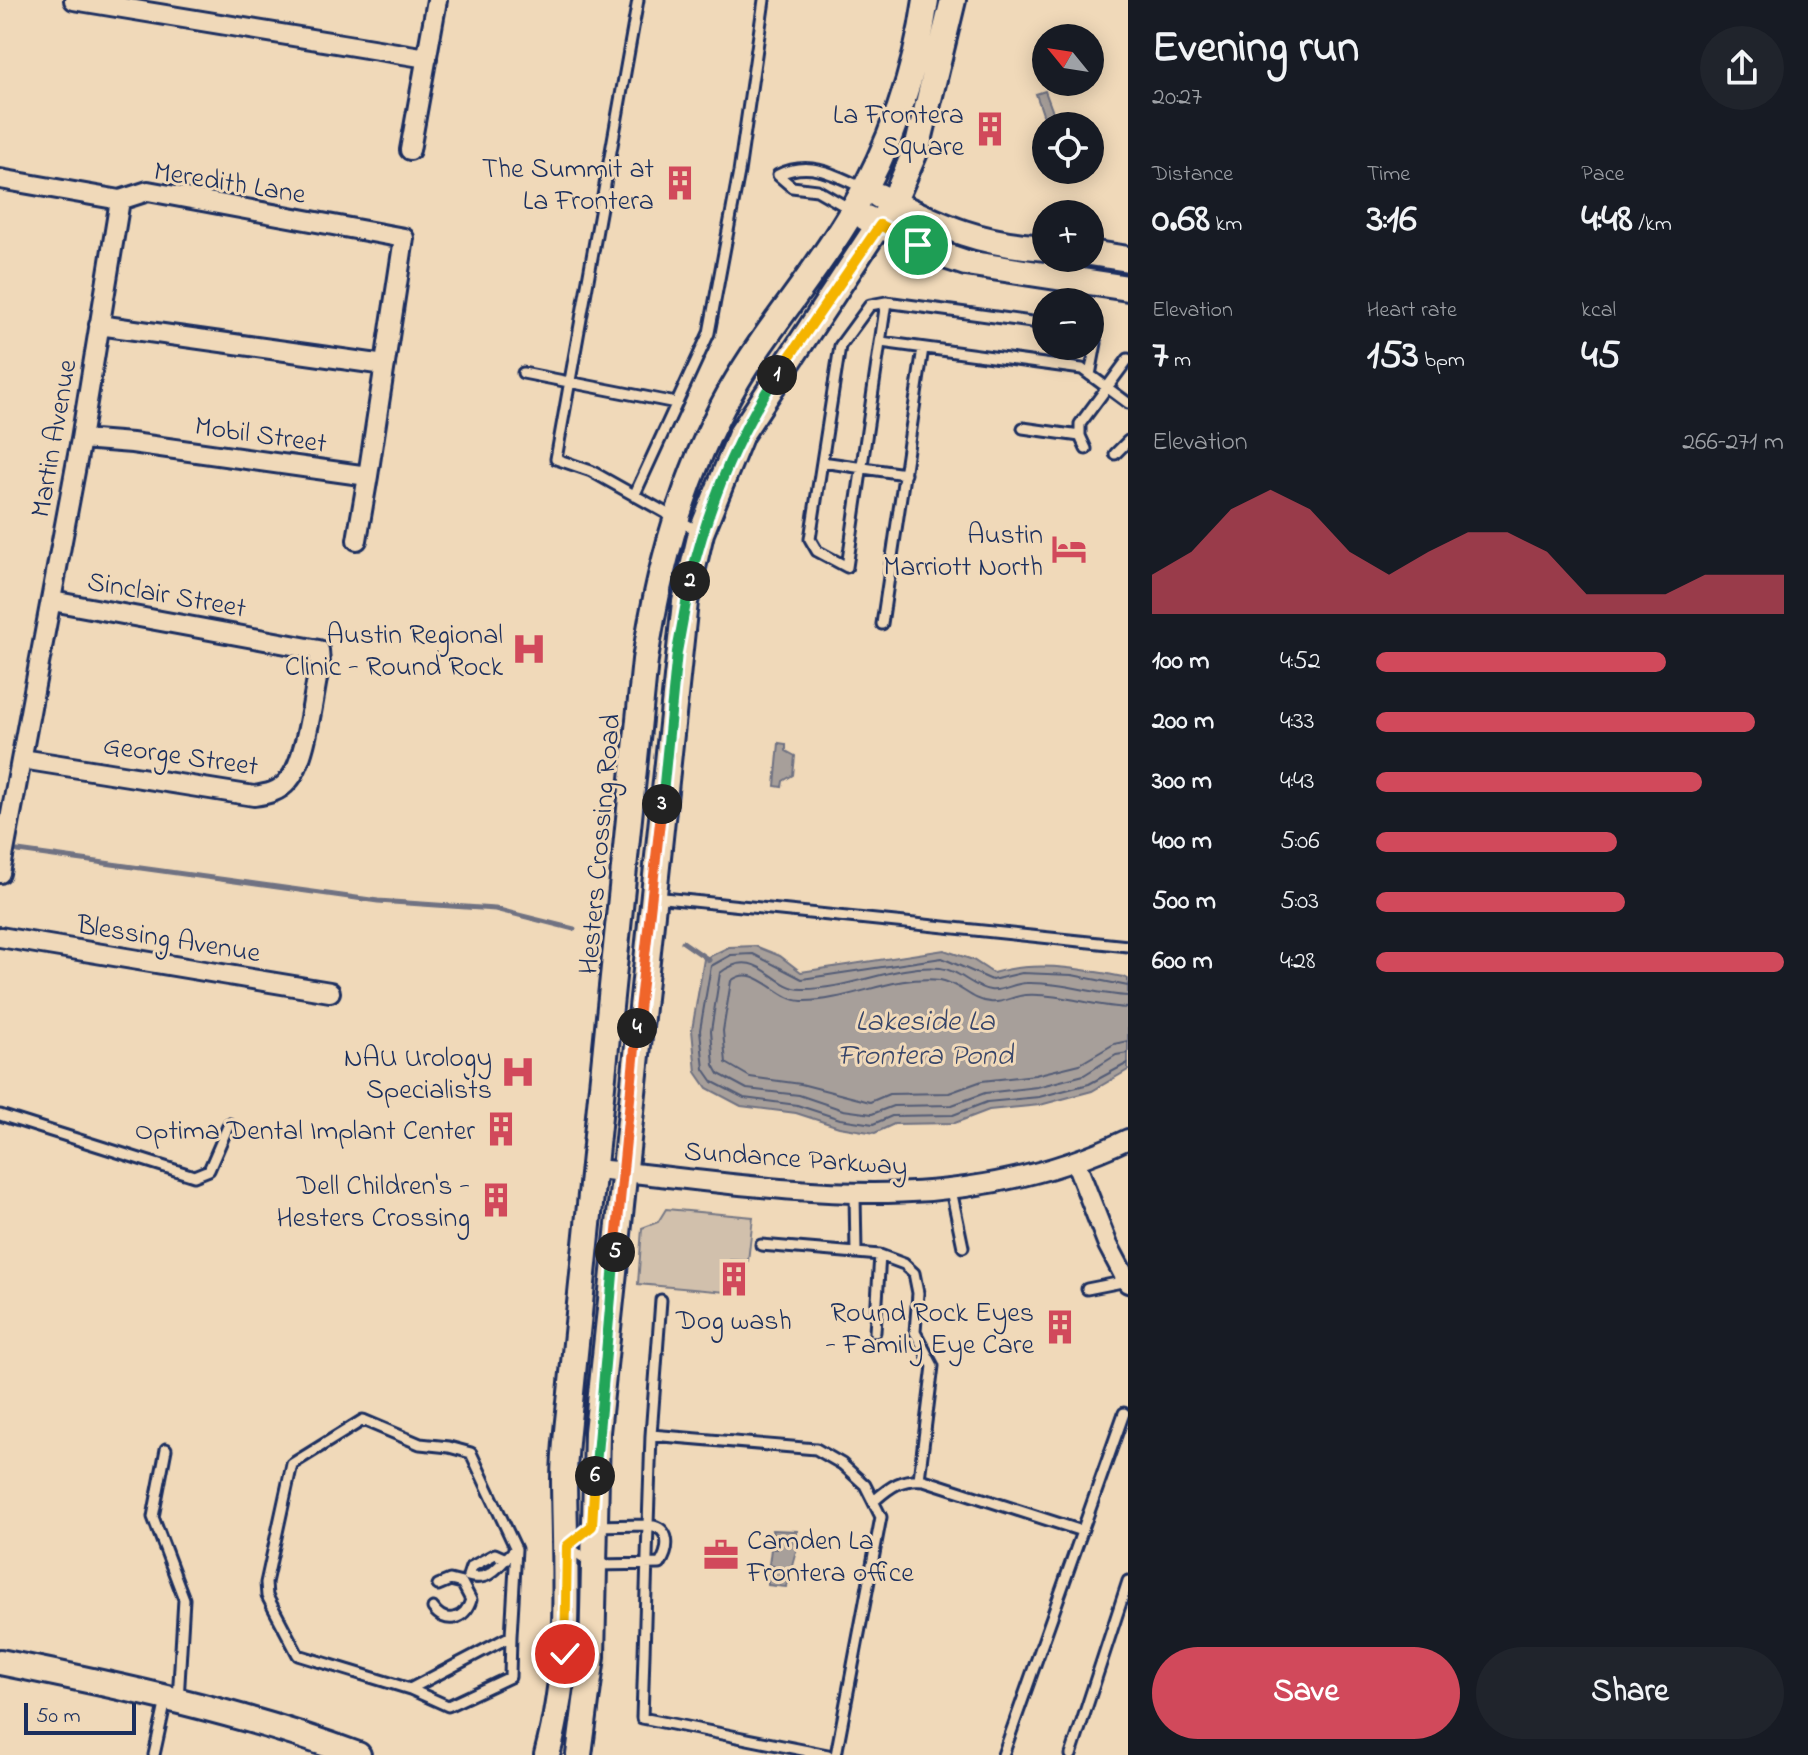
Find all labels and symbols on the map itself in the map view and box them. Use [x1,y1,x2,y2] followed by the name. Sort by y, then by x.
[1032,24,1104,96] north arrow
[833,96,964,169] place label: La Frontera Square
[971,110,1009,148] building icon: La Frontera Square
[482,150,654,223] place label: The Summit at La Frontera
[151,152,309,217] street label: Meredith Lane
[661,164,699,202] building icon: The Summit at La Frontera
[884,211,952,279] pin
[757,355,797,395] pin: 1
[21,356,90,521] street label: Martin Avenue
[192,407,329,466] street label: Mobil Street
[883,516,1043,589] place label: Austin Marriott North
[1050,530,1088,568] hotel icon: Austin Marriott North
[670,561,710,601] pin: 2
[84,562,249,631] street label: Sinclair Street
[285,616,504,689] place label: Austin Regional Clinic - Round Rock
[510,630,548,668] hospital icon: Austin Regional Clinic - Round Rock
[570,712,633,976] street label: Hesters Crossing Road
[100,726,261,789] street label: George Street
[642,784,682,824] pin: 3
[73,906,264,975] street label: Blessing Avenue
[837,1001,1014,1079] water label: Lakeside La Frontera Pond
[617,1008,657,1048] pin: 4
[344,1039,492,1112] place label: NAU Urology Specialists
[499,1053,537,1091] hospital icon: NAU Urology Specialists
[482,1110,520,1148] building icon: Optima Dental Implant Center
[135,1112,475,1153] place label: Optima Dental Implant Center
[683,1132,909,1189] street label: Sundance Parkway
[276,1167,470,1240] place label: Dell Children's - Hesters Crossing
[477,1181,515,1219] building icon: Dell Children's - Hesters Crossing
[595,1232,635,1272] pin: 5
[715,1260,753,1298] building icon: Dog wash
[825,1294,1034,1367] place label: Round Rock Eyes - Family Eye Care
[675,1302,792,1343] place label: Dog wash
[1041,1308,1079,1346] building icon: Round Rock Eyes - Family Eye Care
[575,1456,615,1496] pin: 6
[746,1522,914,1595] place label: Camden La Frontera office
[702,1536,740,1574] office icon: Camden La Frontera office
[531,1620,599,1688] pin
[24,1699,136,1735] scale bar

